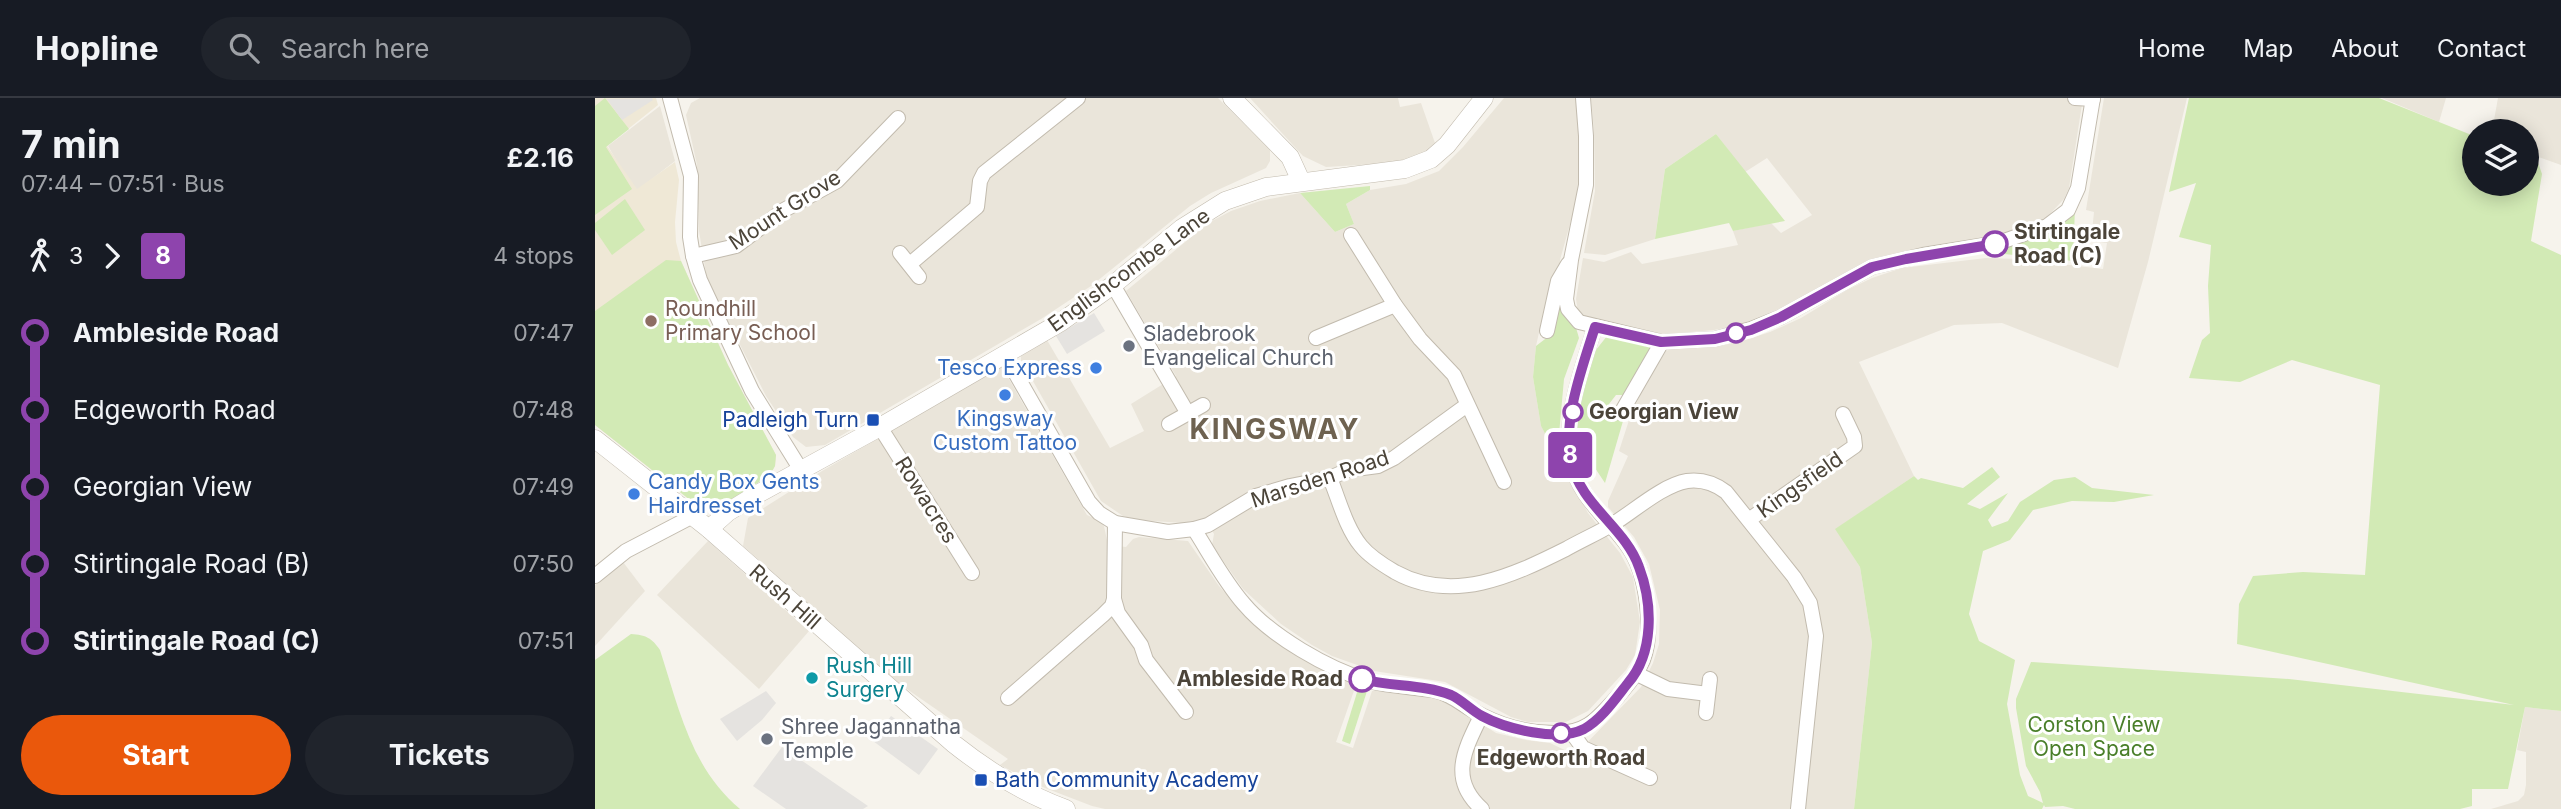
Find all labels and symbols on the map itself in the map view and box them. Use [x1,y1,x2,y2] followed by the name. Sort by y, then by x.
[724,164,845,255] street label: Mount Grove
[1043,202,1214,337] street label: Englishcombe Lane
[2014,219,2120,268] place label: Stirtingale Road (C)
[1982,231,2008,257] marker: Stirtingale Road (C)
[665,296,816,345] place label: Roundhill Primary School
[643,313,659,329] marker: Roundhill Primary School
[1143,321,1334,370] place label: Sladebrook Evangelical Church
[1726,323,1746,343] unlabelled marker
[1121,338,1137,354] marker: Sladebrook Evangelical Church
[937,355,1082,380] place label: Tesco Express
[1088,360,1104,376] marker: Tesco Express
[997,387,1013,403] marker: Kingsway Custom Tattoo
[1589,399,1739,424] place label: Georgian View
[1563,402,1583,422] marker: Georgian View
[933,406,1077,455] place label: Kingsway Custom Tattoo
[722,407,859,432] place label: Padleigh Turn
[865,412,881,428] marker: Padleigh Turn
[1190,412,1360,446] district label: KINGSWAY
[1547,432,1593,478] line badge: 8
[1248,444,1392,513] street label: Marsden Road
[1752,446,1847,523] street label: Kingsfield
[890,452,963,548] street label: Rowacres
[648,469,820,518] place label: Candy Box Gents Hairdresset
[626,486,642,502] marker: Candy Box Gents Hairdresset
[745,559,826,634] street label: Rush Hill
[826,653,912,702] place label: Rush Hill Surgery
[1176,666,1343,691] place label: Ambleside Road
[1349,666,1375,692] marker: Ambleside Road
[804,670,820,686] marker: Rush Hill Surgery
[2027,712,2161,761] park label: Corston View Open Space
[781,714,961,763] place label: Shree Jagannatha Temple
[1551,723,1571,743] marker: Edgeworth Road
[759,731,775,747] marker: Shree Jagannatha Temple
[1477,745,1645,770] place label: Edgeworth Road
[995,767,1259,792] place label: Bath Community Academy
[973,772,989,788] marker: Bath Community Academy

